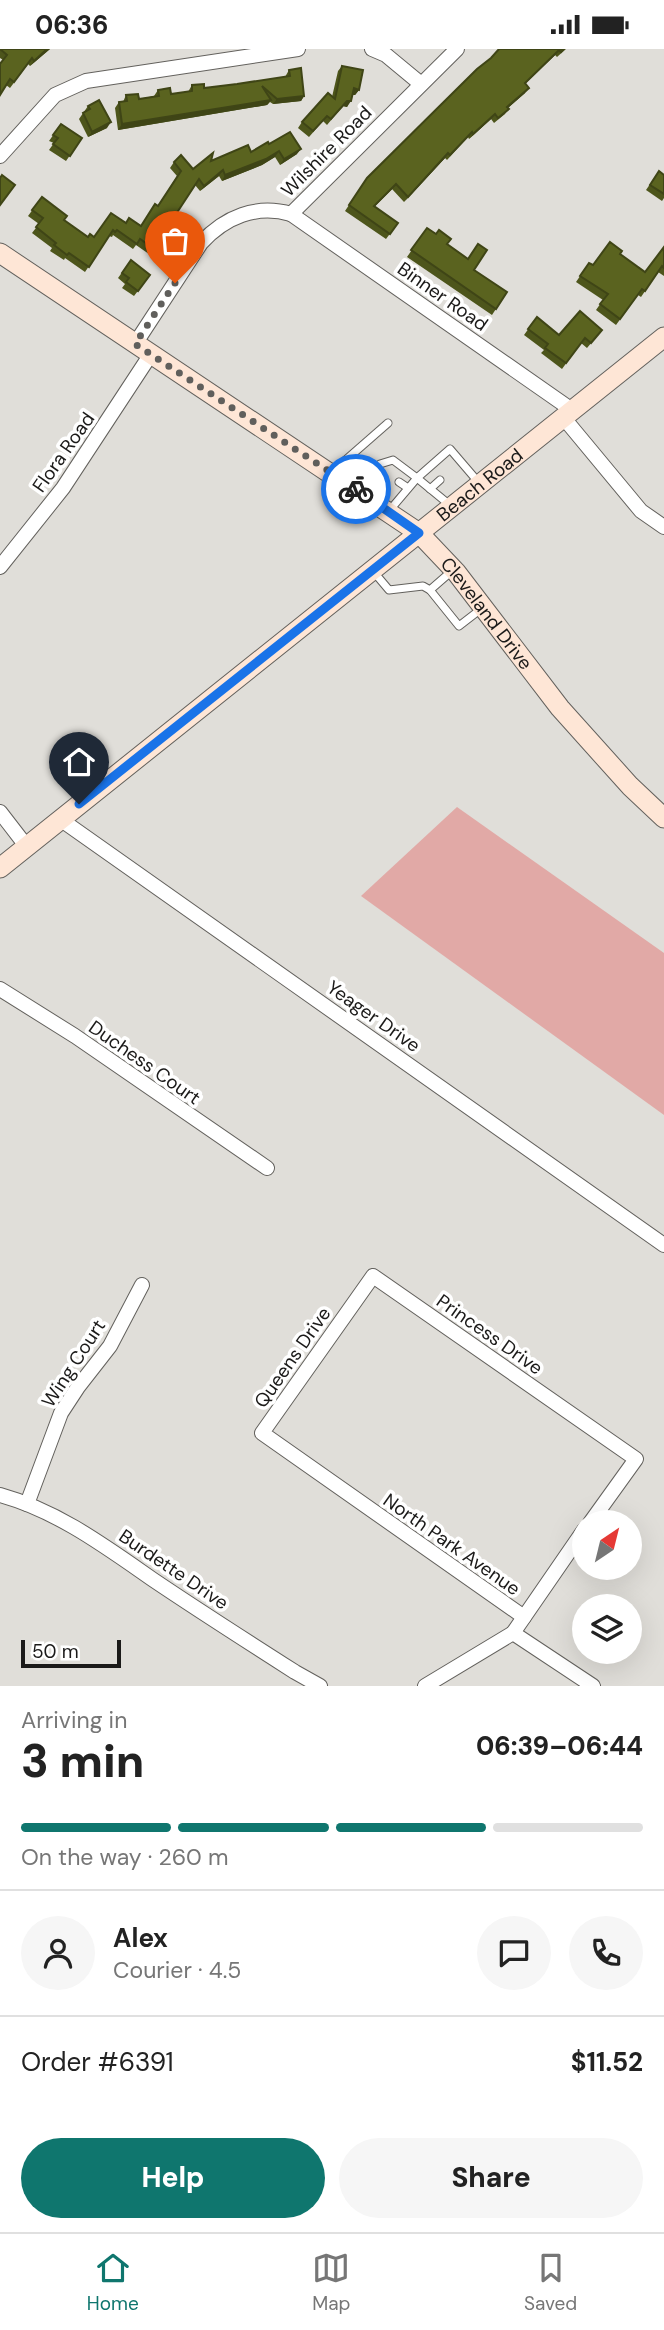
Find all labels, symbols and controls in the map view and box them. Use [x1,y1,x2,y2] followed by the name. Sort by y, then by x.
[35,8,109,42] text: 06:36
[275,100,377,202] street label: Wilshire Road
[145,211,205,283] pin
[156,222,194,260] icon: bag
[393,256,493,337] street label: Binner Road
[27,407,100,497] street label: Flora Road
[432,443,528,527] street label: Beach Road
[321,454,391,524] courier
[337,470,375,508] icon: bike
[435,552,538,675] street label: Cleveland Drive
[49,732,109,804] pin
[60,743,98,781] icon: home
[322,975,425,1058] street label: Yeager Drive
[84,1015,206,1110] street label: Duchess Court
[432,1289,548,1380] street label: Princess Drive
[248,1302,336,1413] street label: Queens Drive
[36,1315,111,1412] street label: Wing Court
[378,1488,525,1601] street label: North Park Avenue
[572,1510,642,1580] north arrow
[572,1510,642,1664] map controls
[114,1524,233,1615] street label: Burdette Drive
[572,1594,642,1664] button: layers
[21,1637,121,1669] scale bar
[32,1639,79,1664] text: 50 m
[21,1705,127,1735] text: Arriving in
[476,1729,643,1763] text: 06:39–06:44
[21,1731,144,1791] text: 3 min
[21,1842,228,1872] text: On the way · 260 m
[21,1916,95,1990] button: person
[477,1916,551,1990] button: chat
[569,1916,643,1990] button: phone
[113,1921,168,1955] text: Alex
[113,1955,241,1985] text: Courier · 4.5
[21,2045,174,2079] text: Order #6391
[571,2045,643,2079] text: $11.52
[21,2138,325,2218] button: Help
[339,2138,643,2218] button: Share
[87,2249,139,2316] tab: Home
[312,2249,350,2316] tab: Map
[524,2249,577,2316] tab: Saved

